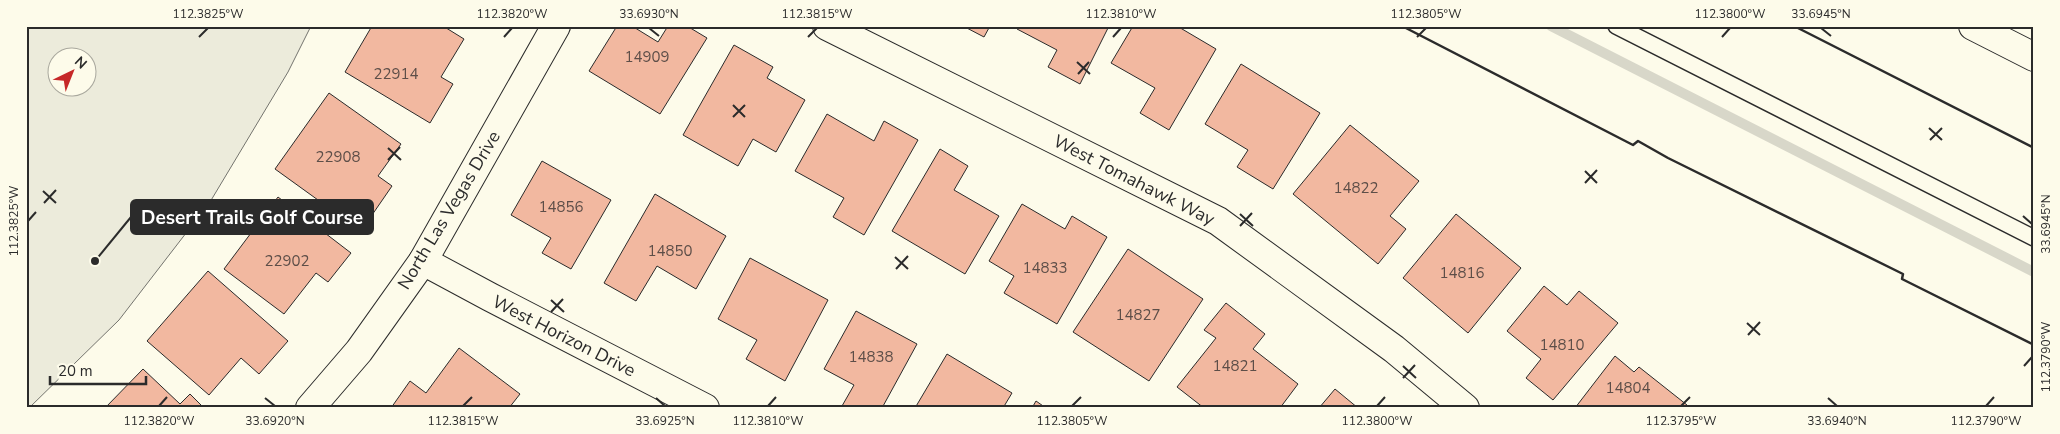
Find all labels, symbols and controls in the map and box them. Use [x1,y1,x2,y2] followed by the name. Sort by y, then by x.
[172,6,244,22] text: 112.3825°W
[476,6,548,22] text: 112.3820°W
[619,6,679,22] text: 33.6930°N
[781,6,853,22] text: 112.3815°W
[1085,6,1157,22] text: 112.3810°W
[1390,6,1462,22] text: 112.3805°W
[1694,6,1766,22] text: 112.3800°W
[1791,6,1851,22] text: 33.6945°N
[624,47,670,67] house number: 14909
[48,48,98,98] north arrow
[70,52,91,73] text: N
[373,64,419,84] house number: 22914
[392,126,506,294] street label: North Las Vegas Drive
[1049,129,1219,231] street label: West Tomahawk Way
[315,147,361,167] house number: 22908
[1333,178,1379,198] house number: 14822
[6,185,22,257] text: 112.3825°W
[2038,194,2054,254] text: 33.6945°N
[538,197,584,217] house number: 14856
[131,200,373,234] callout: Desert Trails Golf Course
[141,205,363,231] text: Desert Trails Golf Course
[647,241,693,261] house number: 14850
[264,251,310,271] house number: 22902
[1022,258,1068,278] house number: 14833
[1439,263,1485,283] house number: 14816
[488,289,640,383] street label: West Horizon Drive
[1115,305,1161,325] house number: 14827
[2038,321,2054,393] text: 112.3790°W
[1539,335,1585,355] house number: 14810
[848,347,894,367] house number: 14838
[50,354,146,386] scale bar
[1212,356,1258,376] house number: 14821
[58,361,93,381] text: 20 m
[1605,378,1651,398] house number: 14804
[123,413,195,429] text: 112.3820°W
[245,413,305,429] text: 33.6920°N
[427,413,499,429] text: 112.3815°W
[635,413,695,429] text: 33.6925°N
[732,413,804,429] text: 112.3810°W
[1036,413,1108,429] text: 112.3805°W
[1341,413,1413,429] text: 112.3800°W
[1645,413,1717,429] text: 112.3795°W
[1807,413,1867,429] text: 33.6940°N
[1950,413,2022,429] text: 112.3790°W

